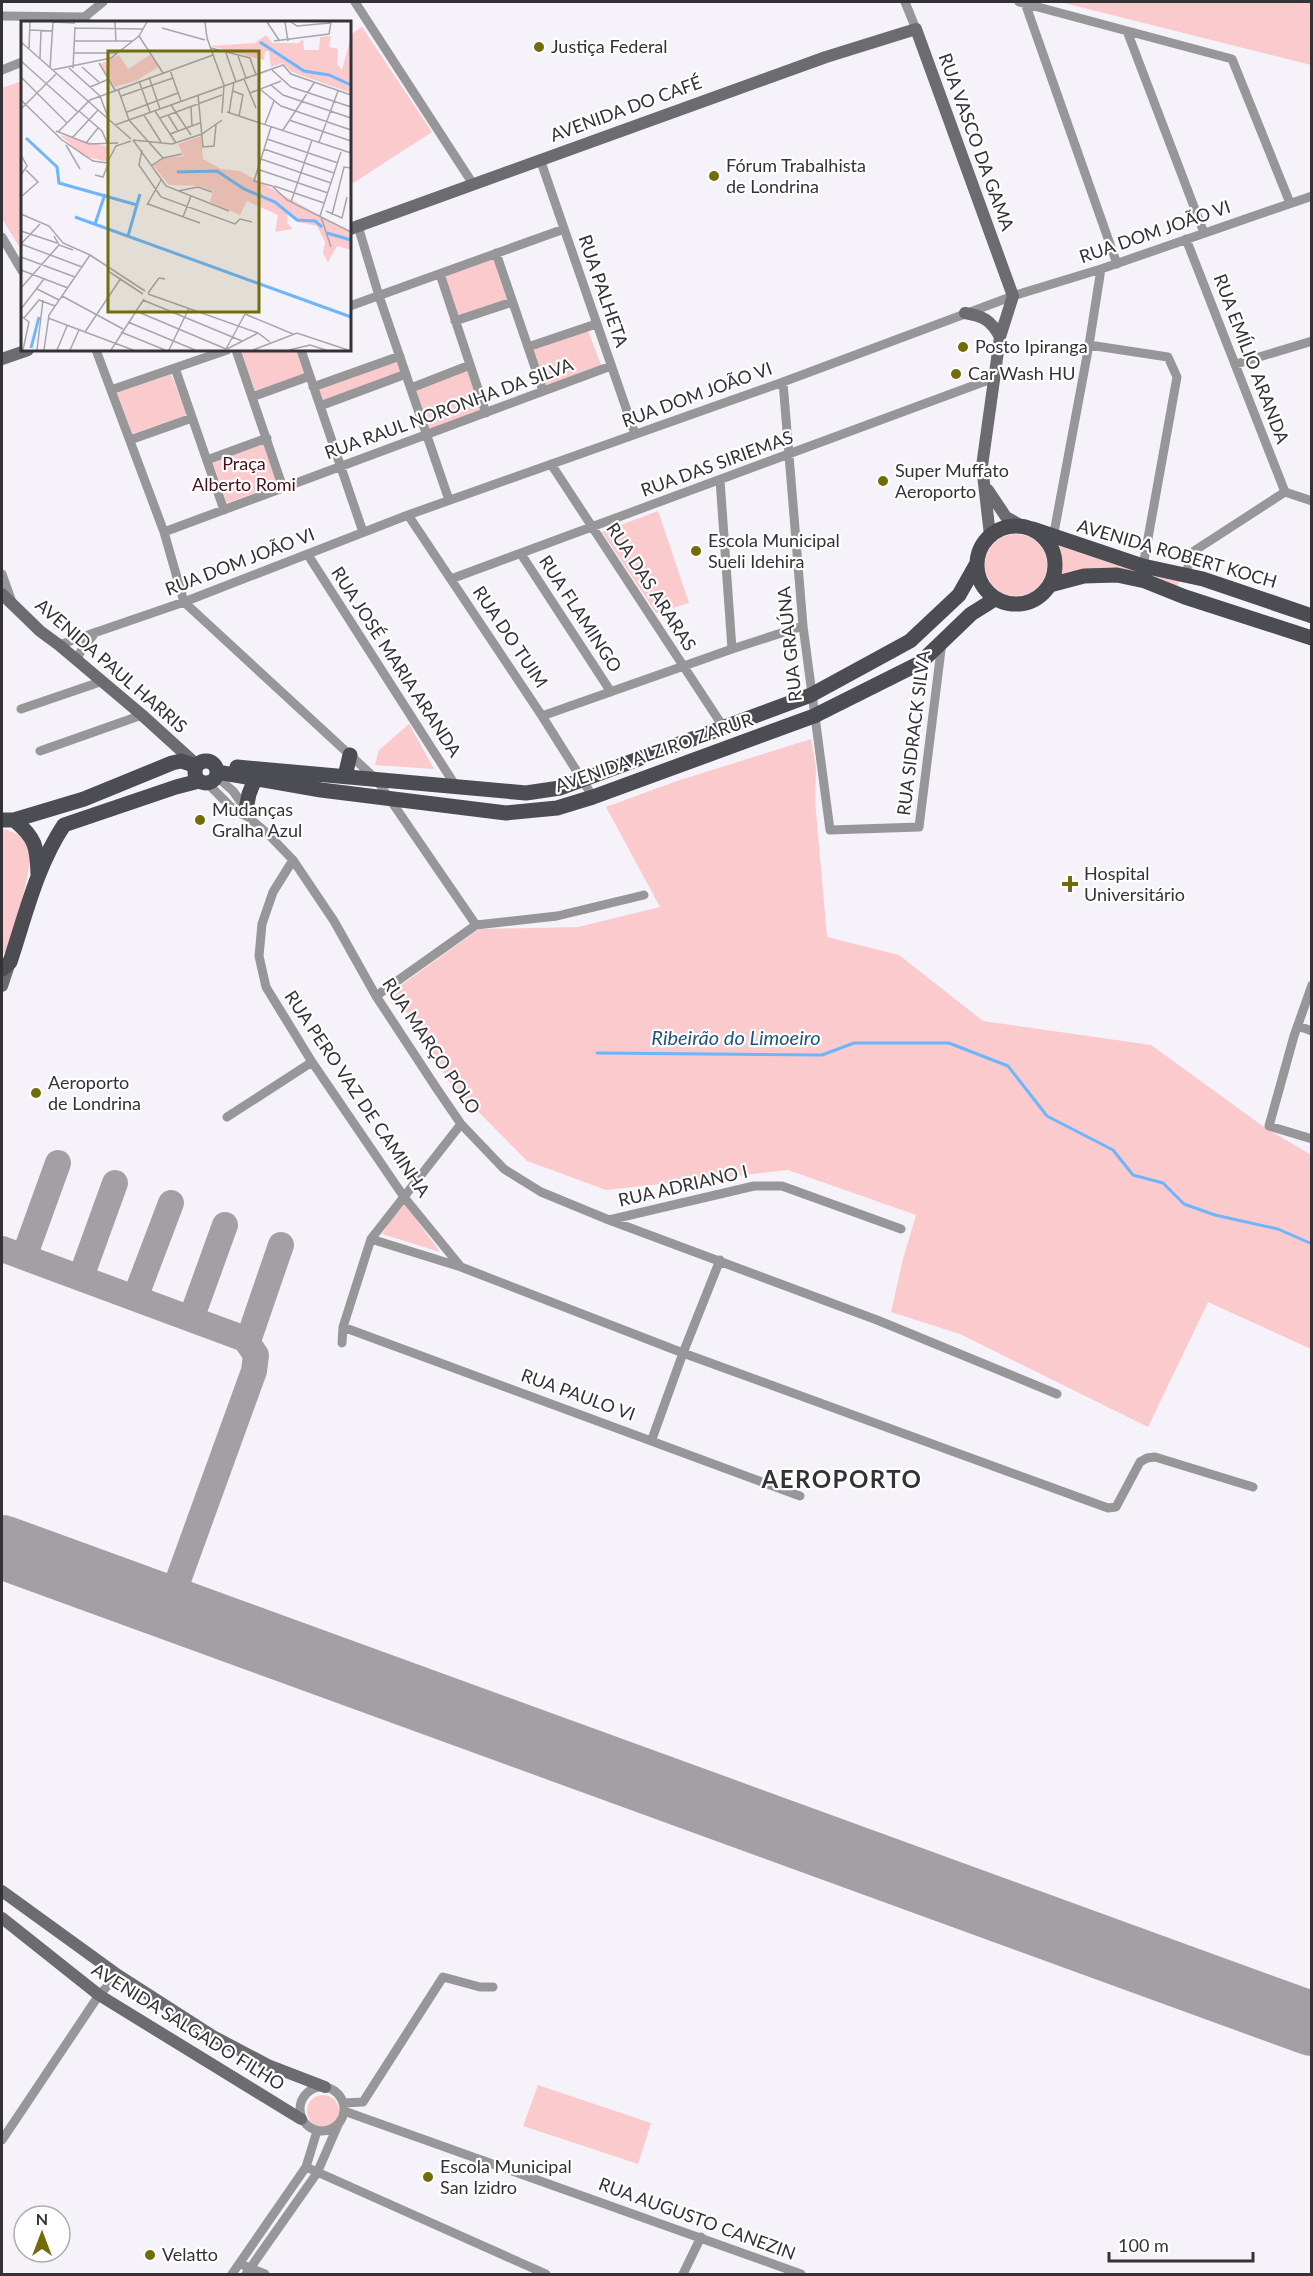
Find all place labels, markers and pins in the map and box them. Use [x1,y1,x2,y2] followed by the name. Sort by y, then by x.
[551,35,668,57] place label: Justiça Federal
[532,40,546,54] marker: Justiça Federal
[726,154,866,197] place label: Fórum Trabalhista de Londrina
[707,169,721,183] marker: Fórum Trabalhista de Londrina
[975,335,1088,357] place label: Posto Ipiranga
[956,340,970,354] marker: Posto Ipiranga
[968,362,1076,384] place label: Car Wash HU
[949,367,963,381] marker: Car Wash HU
[895,459,1009,502] place label: Super Muffato Aeroporto
[876,474,890,488] marker: Super Muffato Aeroporto
[708,529,840,572] place label: Escola Municipal Sueli Idehira
[689,544,703,558] marker: Escola Municipal Sueli Idehira
[212,798,302,841] place label: Mudanças Gralha Azul
[193,813,207,827] marker: Mudanças Gralha Azul
[1084,862,1185,905] place label: Hospital Universitário
[1061,875,1079,893] marker: Hospital Universitário
[48,1071,141,1114] place label: Aeroporto de Londrina
[29,1086,43,1100] marker: Aeroporto de Londrina
[440,2155,572,2198] place label: Escola Municipal San Izidro
[421,2170,435,2184] marker: Escola Municipal San Izidro
[162,2243,218,2265] place label: Velatto
[143,2248,157,2262] marker: Velatto

